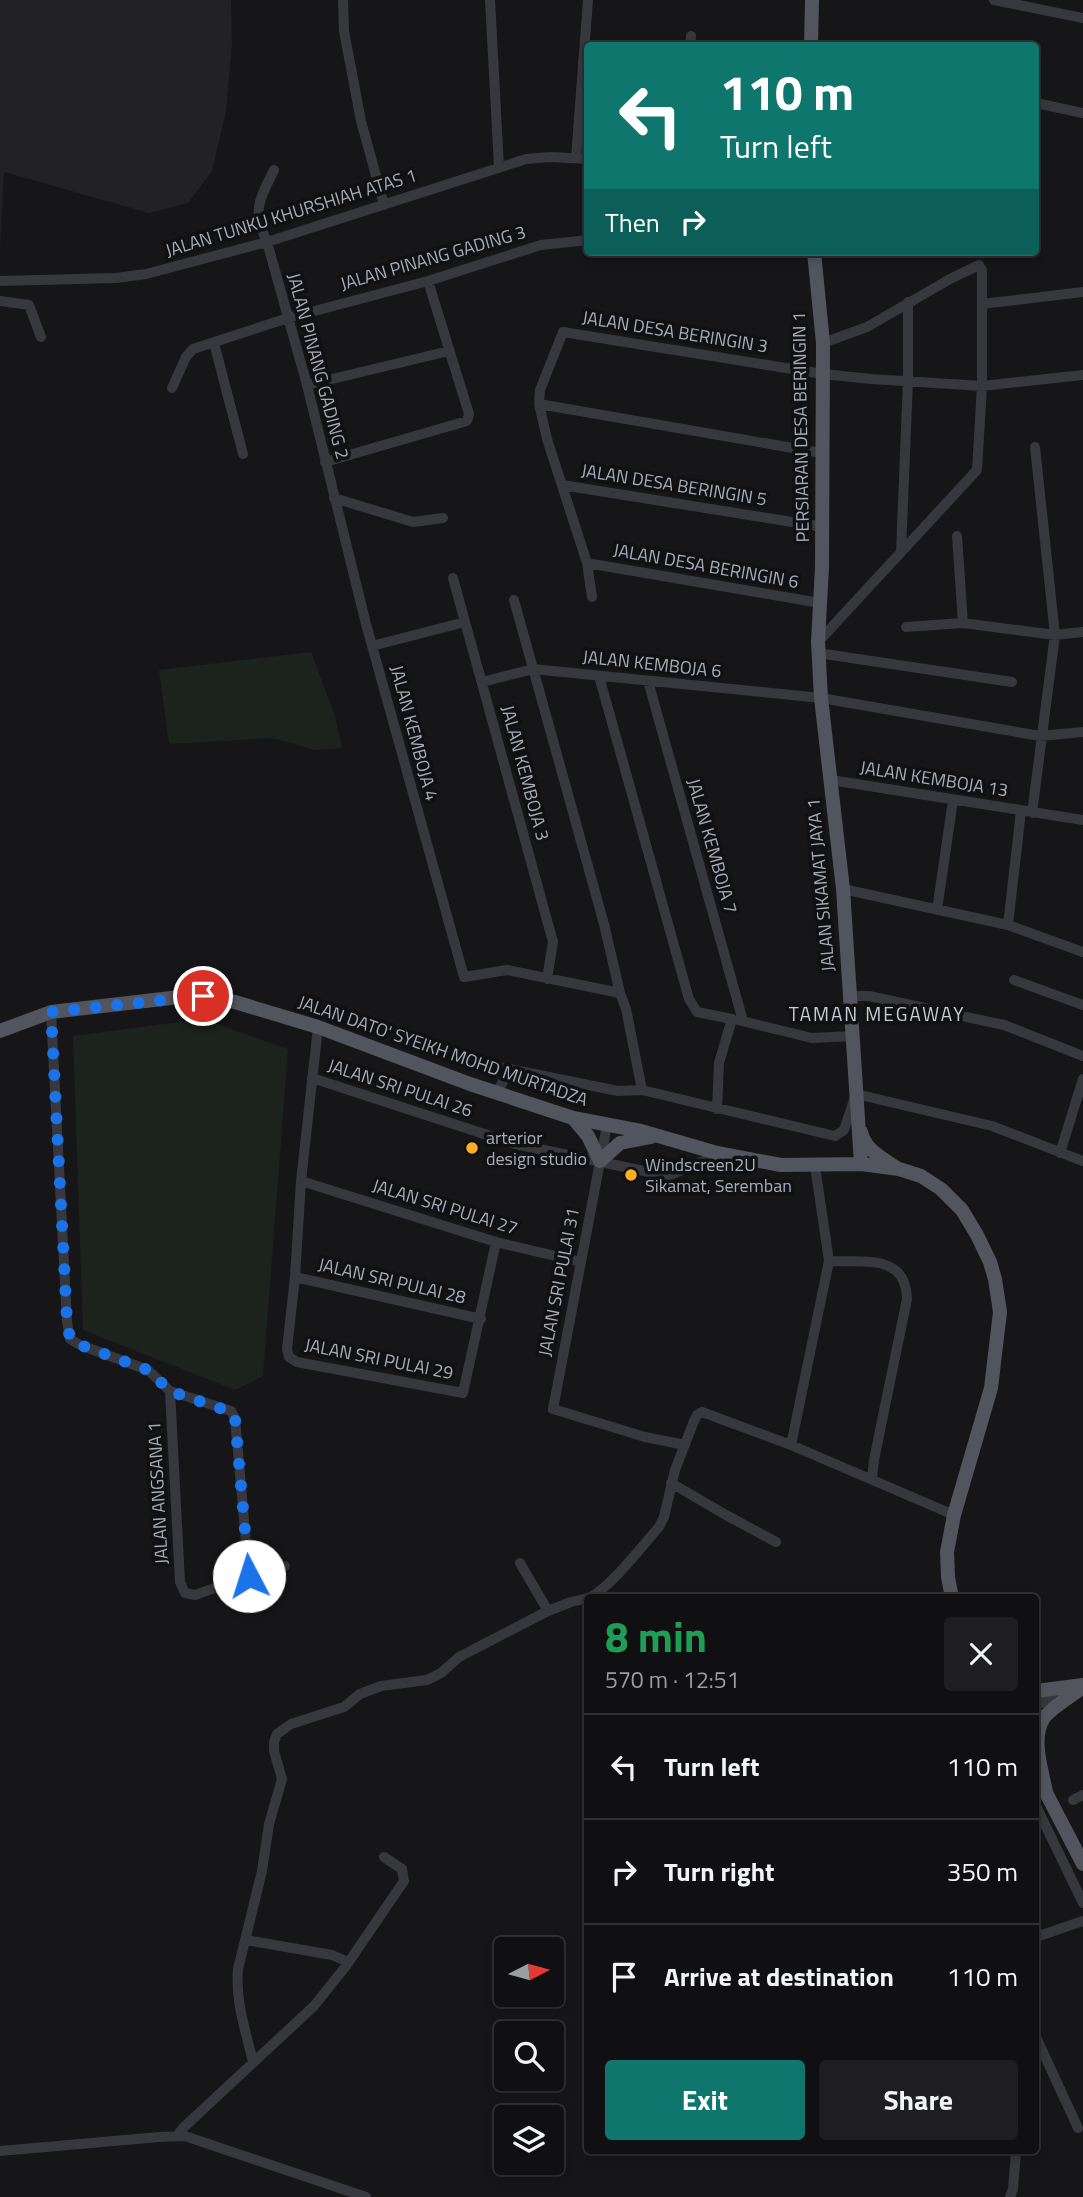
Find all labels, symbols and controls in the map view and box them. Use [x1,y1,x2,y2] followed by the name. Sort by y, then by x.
[720,54,854,129] text: 110 m
[605,70,696,161] icon: left
[720,122,832,170] text: Turn left
[162,161,420,264] street label: JALAN TUNKU KHURSHIAH ATAS 1
[605,203,660,242] text: Then
[674,203,712,241] icon: right
[337,218,529,297] street label: JALAN PINANG GADING 3
[281,270,356,462] street label: JALAN PINANG GADING 2
[580,303,770,360] street label: JALAN DESA BERINGIN 3
[785,311,816,543] street label: PERSIARAN DESA BERINGIN 1
[579,456,769,513] street label: JALAN DESA BERINGIN 5
[611,536,801,595] street label: JALAN DESA BERINGIN 6
[581,643,723,684] street label: JALAN KEMBOJA 6
[383,662,446,804] street label: JALAN KEMBOJA 4
[494,702,557,844] street label: JALAN KEMBOJA 3
[858,753,1010,804] street label: JALAN KEMBOJA 13
[680,775,745,917] street label: JALAN KEMBOJA 7
[799,797,842,973] street label: JALAN SIKAMAT JAYA 1
[173,966,233,1026] pin
[184,977,222,1015] icon: arrive
[295,988,592,1113] street label: JALAN DATO' SYEIKH MOHD MURTADZA
[789,999,965,1028] district label: TAMAN MEGAWAY
[324,1051,476,1124] street label: JALAN SRI PULAI 26
[486,1124,587,1172] place label: arterior design studio
[464,1140,480,1156] marker: arterior design studio
[645,1151,792,1199] place label: Windscreen2U Sikamat, Seremban
[623,1167,639,1183] marker: Windscreen2U Sikamat, Seremban
[369,1172,521,1241] street label: JALAN SRI PULAI 27
[531,1205,586,1359] street label: JALAN SRI PULAI 31
[316,1250,469,1311] street label: JALAN SRI PULAI 28
[302,1331,456,1386] street label: JALAN SRI PULAI 29
[140,1421,175,1565] street label: JALAN ANGSANA 1
[212,1539,286,1613] position arrow
[605,1604,707,1668] text: 8 min
[944,1617,1018,1691] button: close
[605,1662,740,1697] text: 570 m · 12:51
[664,1747,759,1786] text: Turn left
[947,1747,1018,1786] text: 110 m
[605,1748,643,1786] icon: left
[664,1852,775,1891] text: Turn right
[947,1852,1018,1891] text: 350 m
[605,1853,643,1891] icon: right
[494,1937,564,2007] north arrow
[494,1937,564,2175] map controls
[664,1957,894,1996] text: Arrive at destination
[947,1957,1018,1996] text: 110 m
[605,1958,643,1996] icon: arrive
[494,2021,564,2091] button: search
[605,2060,805,2140] button: Exit
[819,2060,1018,2140] button: Share
[494,2105,564,2175] button: layers

